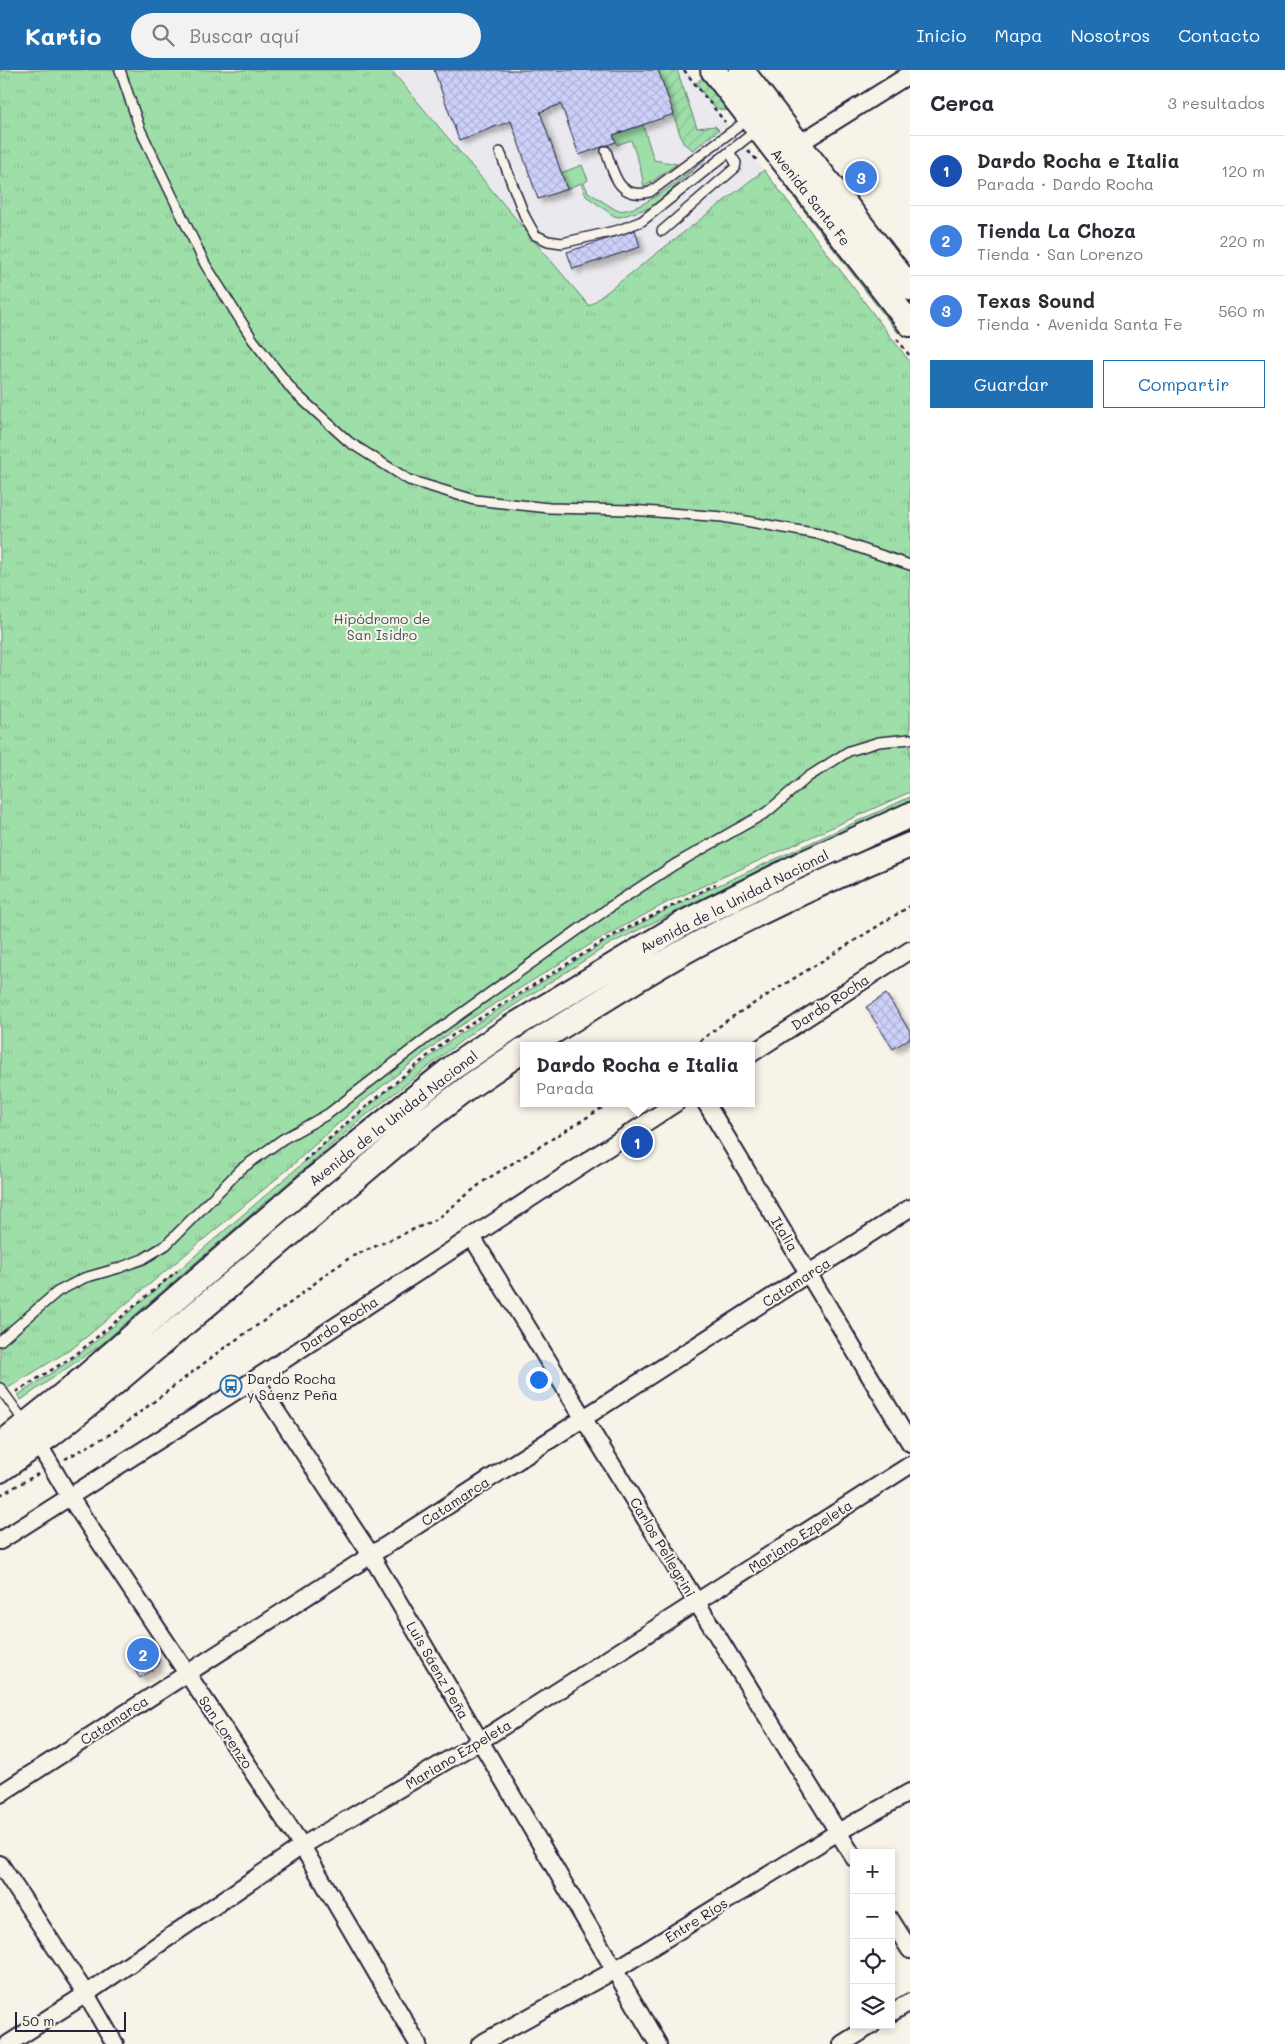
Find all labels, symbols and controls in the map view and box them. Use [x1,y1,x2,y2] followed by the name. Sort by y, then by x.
[131,13,481,58] search box
[25,20,101,51] text: Kartio
[149,21,177,49] icon: search
[189,23,300,48] text: Buscar aquí
[916,23,967,47] text: Inicio
[995,23,1042,47] text: Mapa
[1070,23,1150,47] text: Nosotros
[1178,23,1260,47] text: Contacto
[930,89,995,116] text: Cerca
[1168,92,1265,113] text: 3 resultados
[767,144,855,250] street label: Avenida Santa Fe
[977,148,1179,173] text: Dardo Rocha e Italia
[845,158,877,196] pin: 3
[942,160,950,181] text: 1
[1221,160,1265,181] text: 120 m
[977,173,1154,194] text: Parada · Dardo Rocha
[977,218,1136,243] text: Tienda La Choza
[942,230,950,251] text: 2
[1219,230,1265,251] text: 220 m
[977,243,1143,264] text: Tienda · San Lorenzo
[977,288,1095,313] text: Texas Sound
[941,300,951,321] text: 3
[1218,300,1265,321] text: 560 m
[977,313,1183,334] text: Tienda · Avenida Santa Fe
[930,360,1093,408] button: Guardar
[1103,360,1265,408] button: Compartir
[334,609,430,644] park label: Hipódromo de San Isidro
[636,845,832,957] street label: Avenida de la Unidad Nacional
[787,970,873,1034] street label: Dardo Rocha
[520,1042,755,1107] popup
[305,1046,481,1190] street label: Avenida de la Unidad Nacional
[536,1052,739,1077] text: Dardo Rocha e Italia
[536,1077,594,1098] text: Parada
[621,1123,653,1161] pin: 1
[767,1213,803,1255] street label: Italia
[758,1253,834,1311] street label: Catamarca
[296,1292,382,1356] street label: Dardo Rocha
[526,1367,552,1393] your location
[247,1369,338,1404] place label: Dardo Rocha y Sáenz Peña
[219,1374,243,1398] bus stop icon: Dardo Rocha y Sáenz Peña
[417,1472,493,1530] street label: Catamarca
[626,1494,700,1600] street label: Carlos Pellegrini
[744,1495,856,1577] street label: Mariano Ezpeleta
[402,1618,474,1722] street label: Luis Sáenz Peña
[127,1635,159,1673] pin: 2
[76,1691,152,1749] street label: Catamarca
[195,1692,257,1772] street label: San Lorenzo
[401,1715,515,1793] street label: Mariano Ezpeleta
[850,1849,895,2029] map controls
[850,1849,895,1894] button: +
[661,1893,731,1947] street label: Entre Ríos
[850,1894,895,1939] button: −
[850,1939,895,1984] button: locate
[850,1984,895,2029] button: layers
[15,2009,126,2032] scale bar
[22,2011,54,2030] text: 50 m

